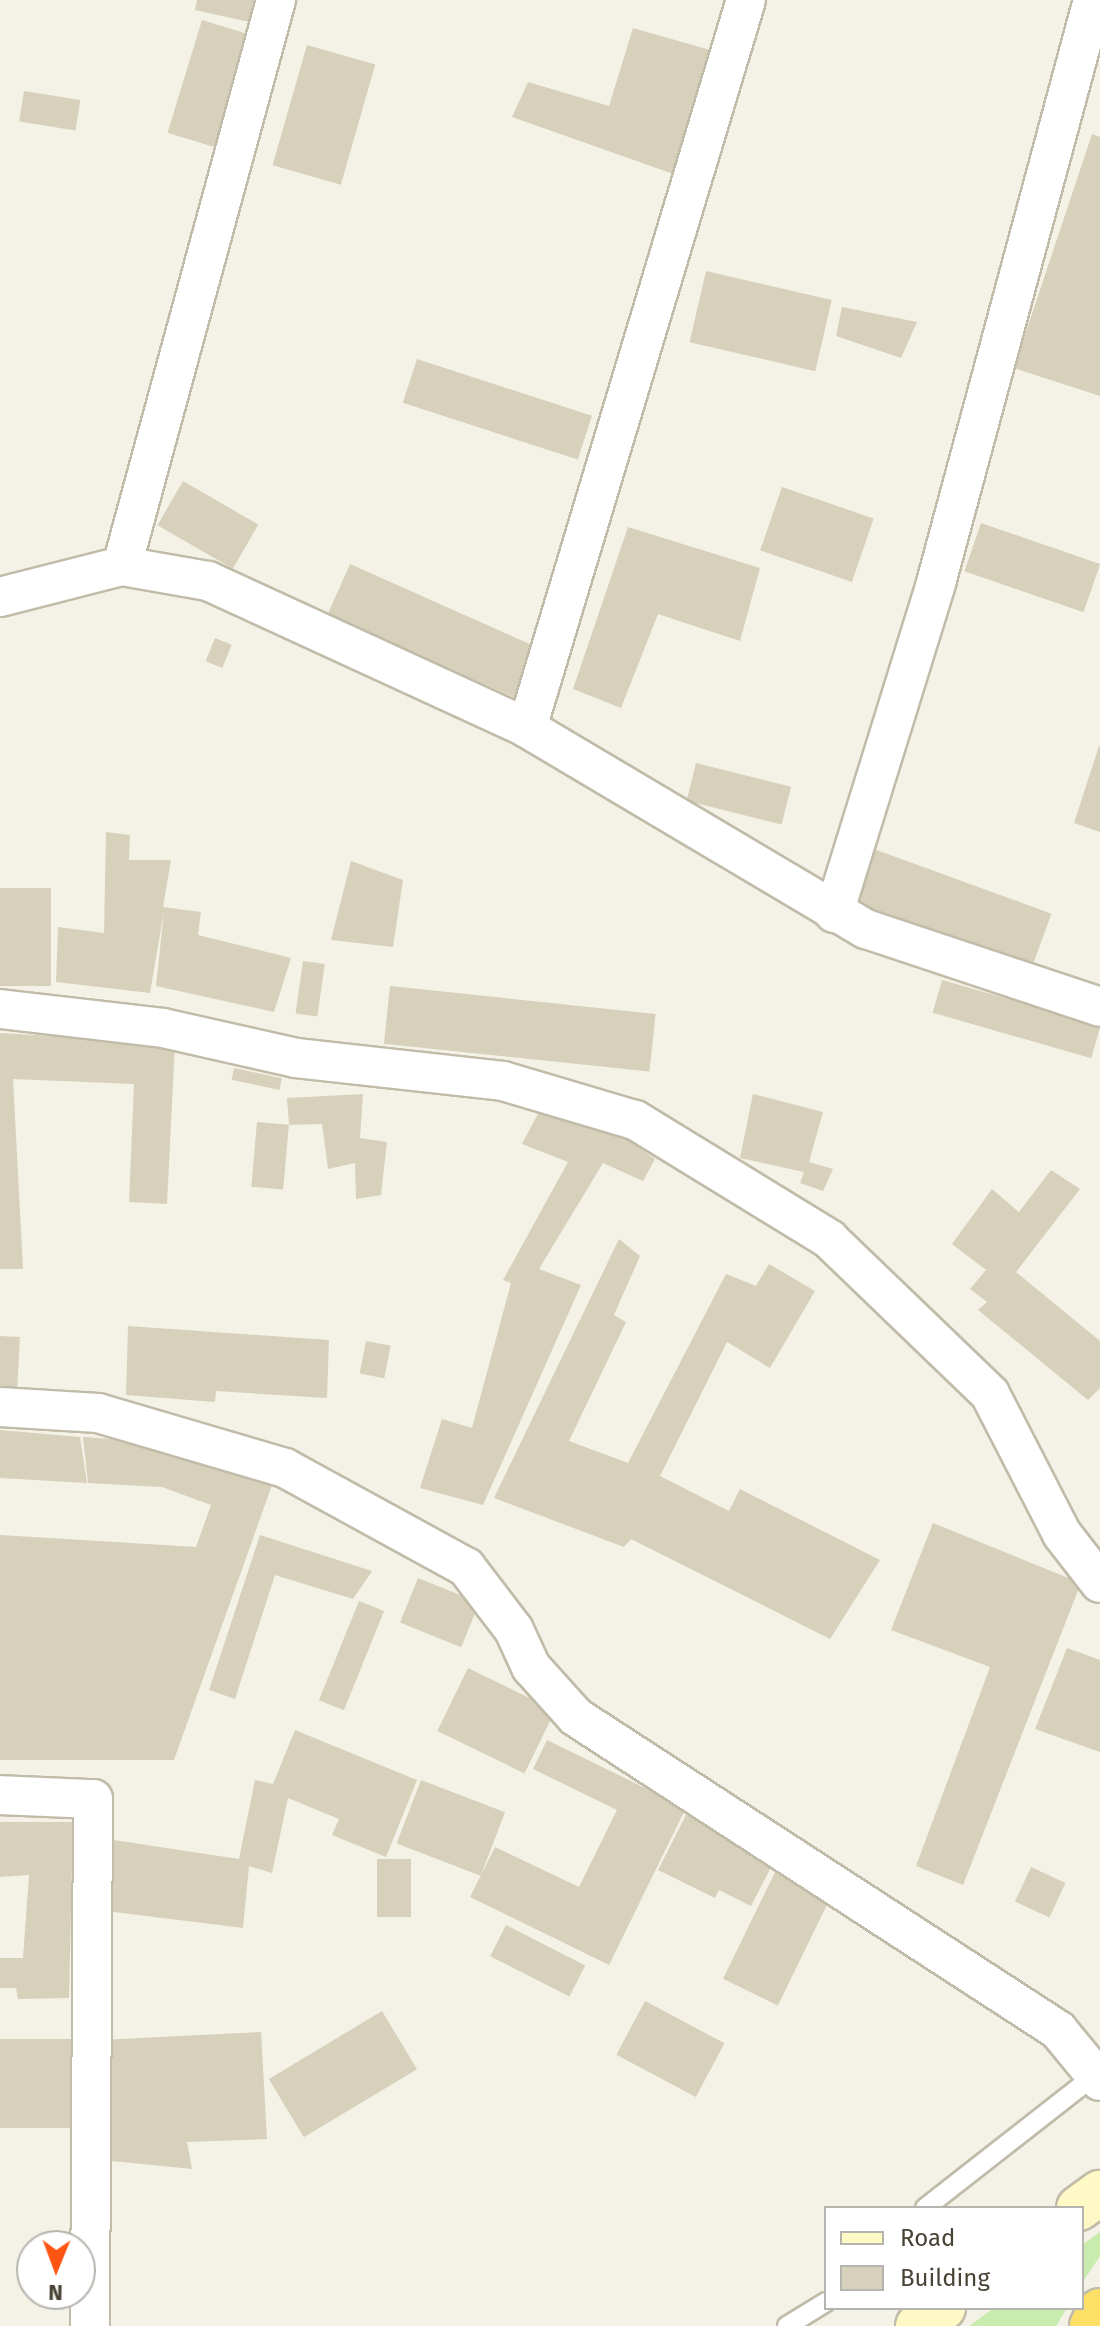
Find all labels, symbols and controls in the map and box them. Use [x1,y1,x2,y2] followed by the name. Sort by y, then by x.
[824,2206,1084,2310] legend
[900,2224,955,2252] text: Road
[16,2230,96,2310] north arrow
[900,2264,990,2292] text: Building
[48,2279,63,2306] text: N

